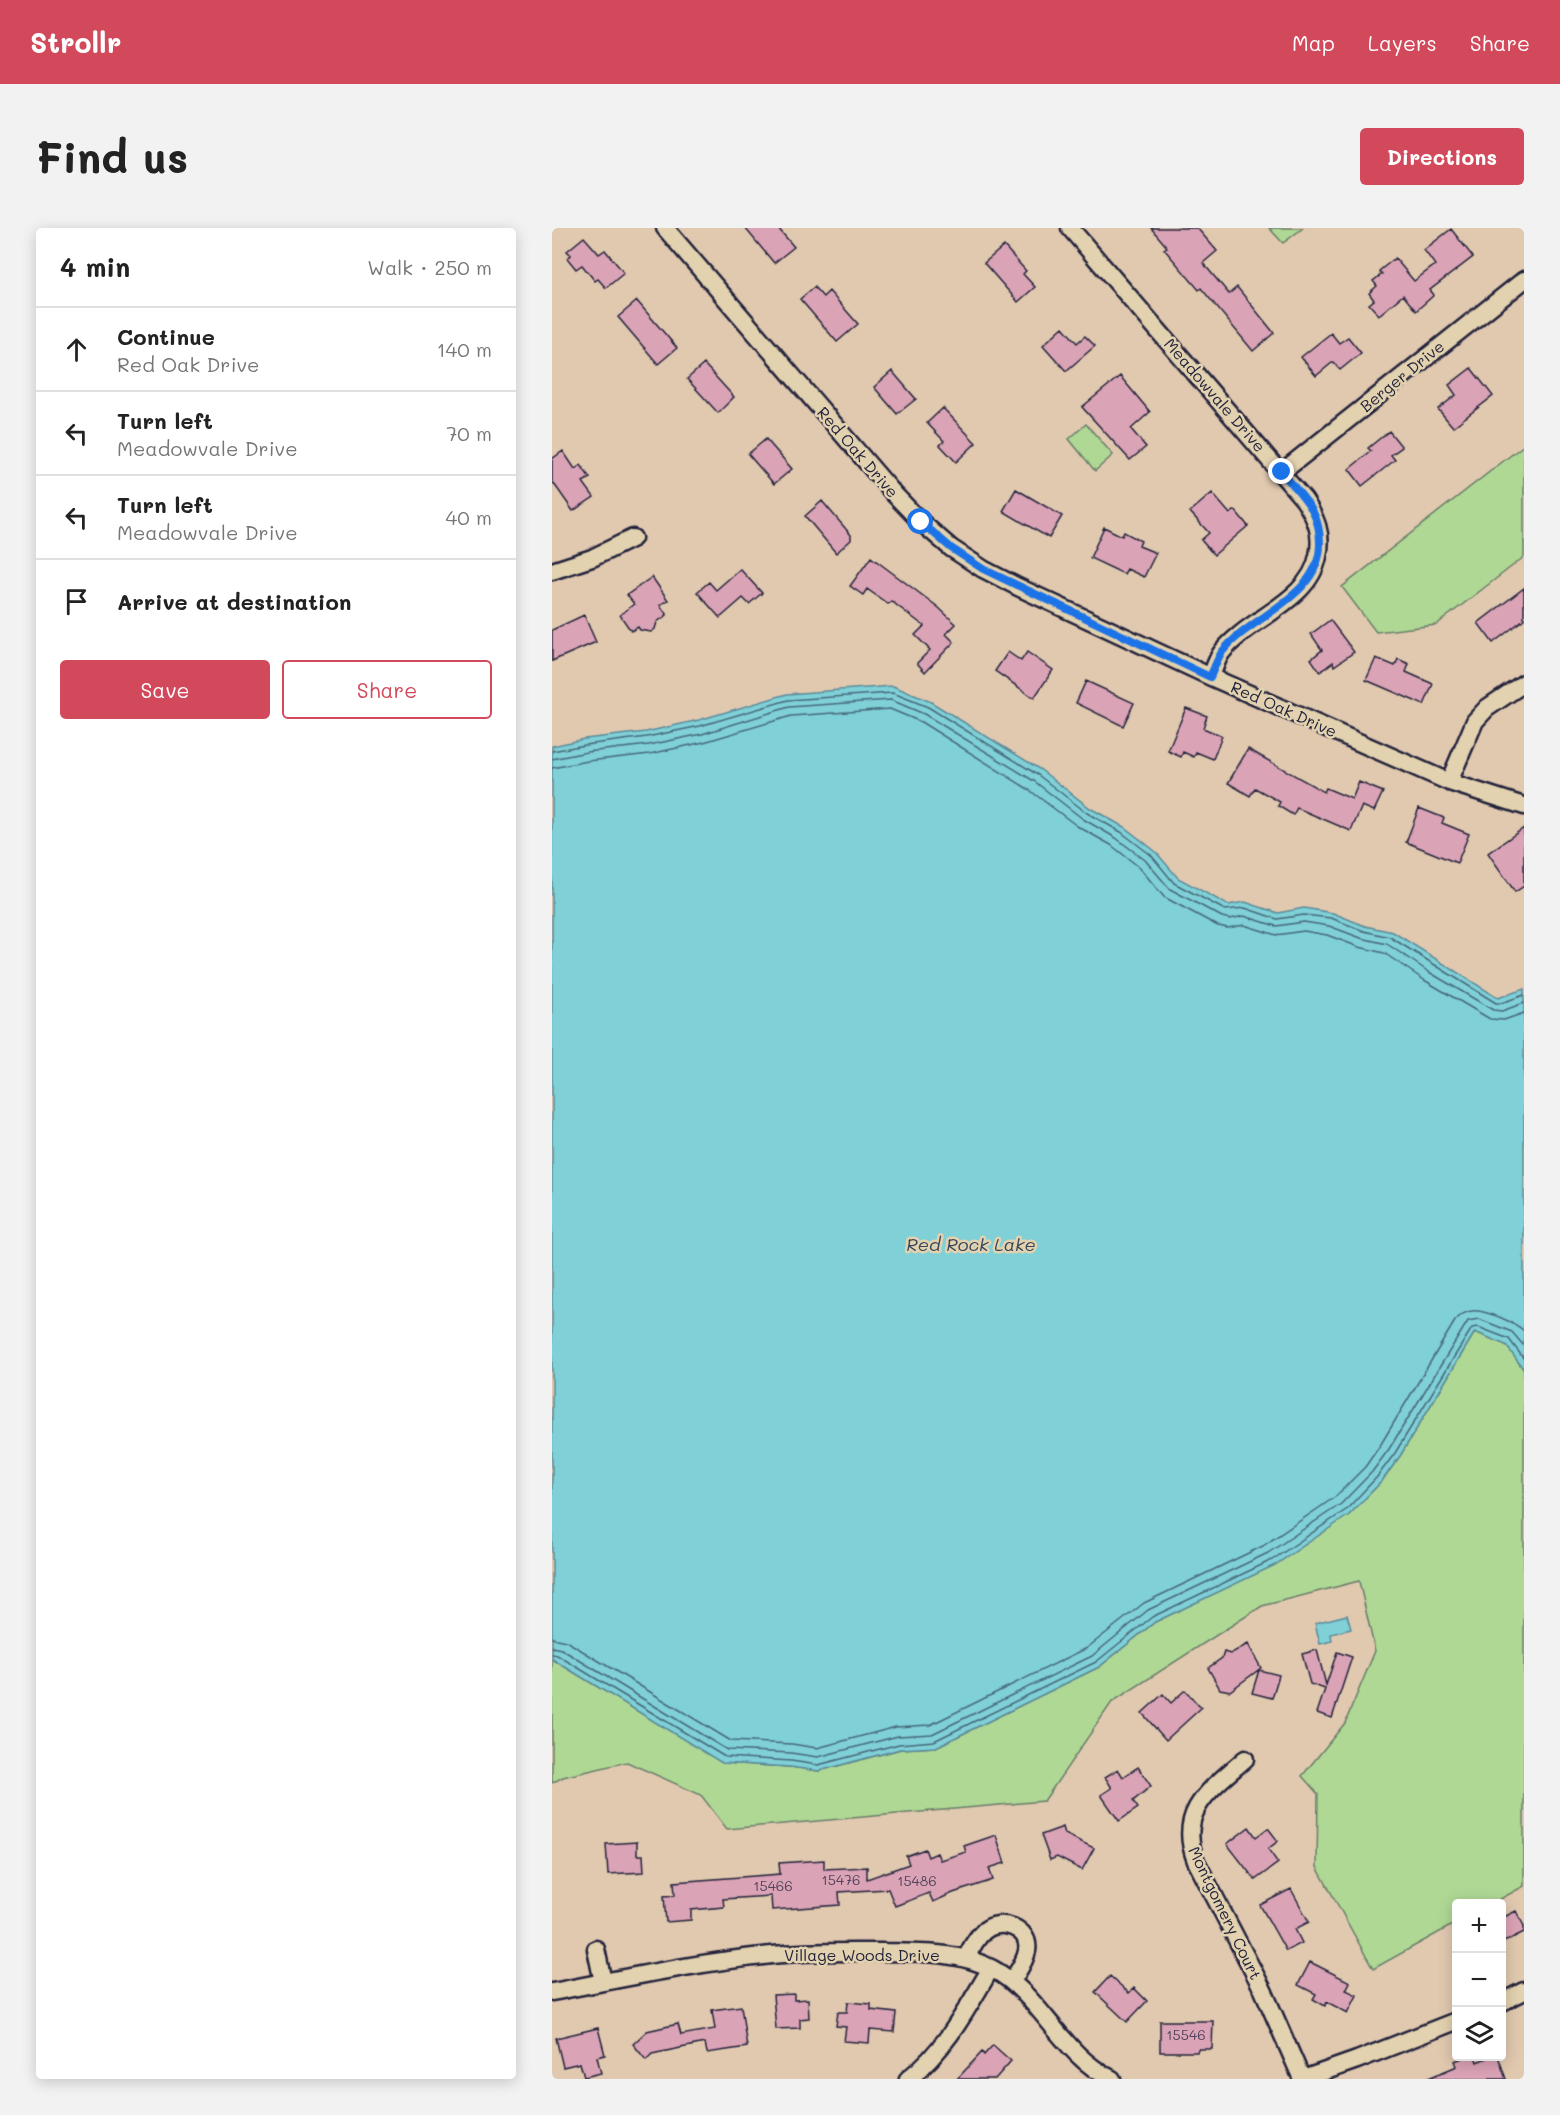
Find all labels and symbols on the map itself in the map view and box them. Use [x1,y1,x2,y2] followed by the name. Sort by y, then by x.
[1160,333,1271,456] street label: Meadowvale Drive
[1355,335,1448,416] street label: Berger Drive
[813,402,904,502] street label: Red Oak Drive
[1268,458,1294,484] route end
[907,508,933,534] route start
[1228,676,1341,741] street label: Red Oak Drive
[906,1232,1036,1256] water label: Red Rock Lake
[1184,1843,1267,1983] street label: Montgomery Court
[822,1870,860,1889] house number: 15476
[897,1871,937,1890] house number: 15486
[753,1876,793,1895] house number: 15466
[784,1944,940,1965] street label: Village Woods Drive
[1166,2025,1206,2044] house number: 15546

